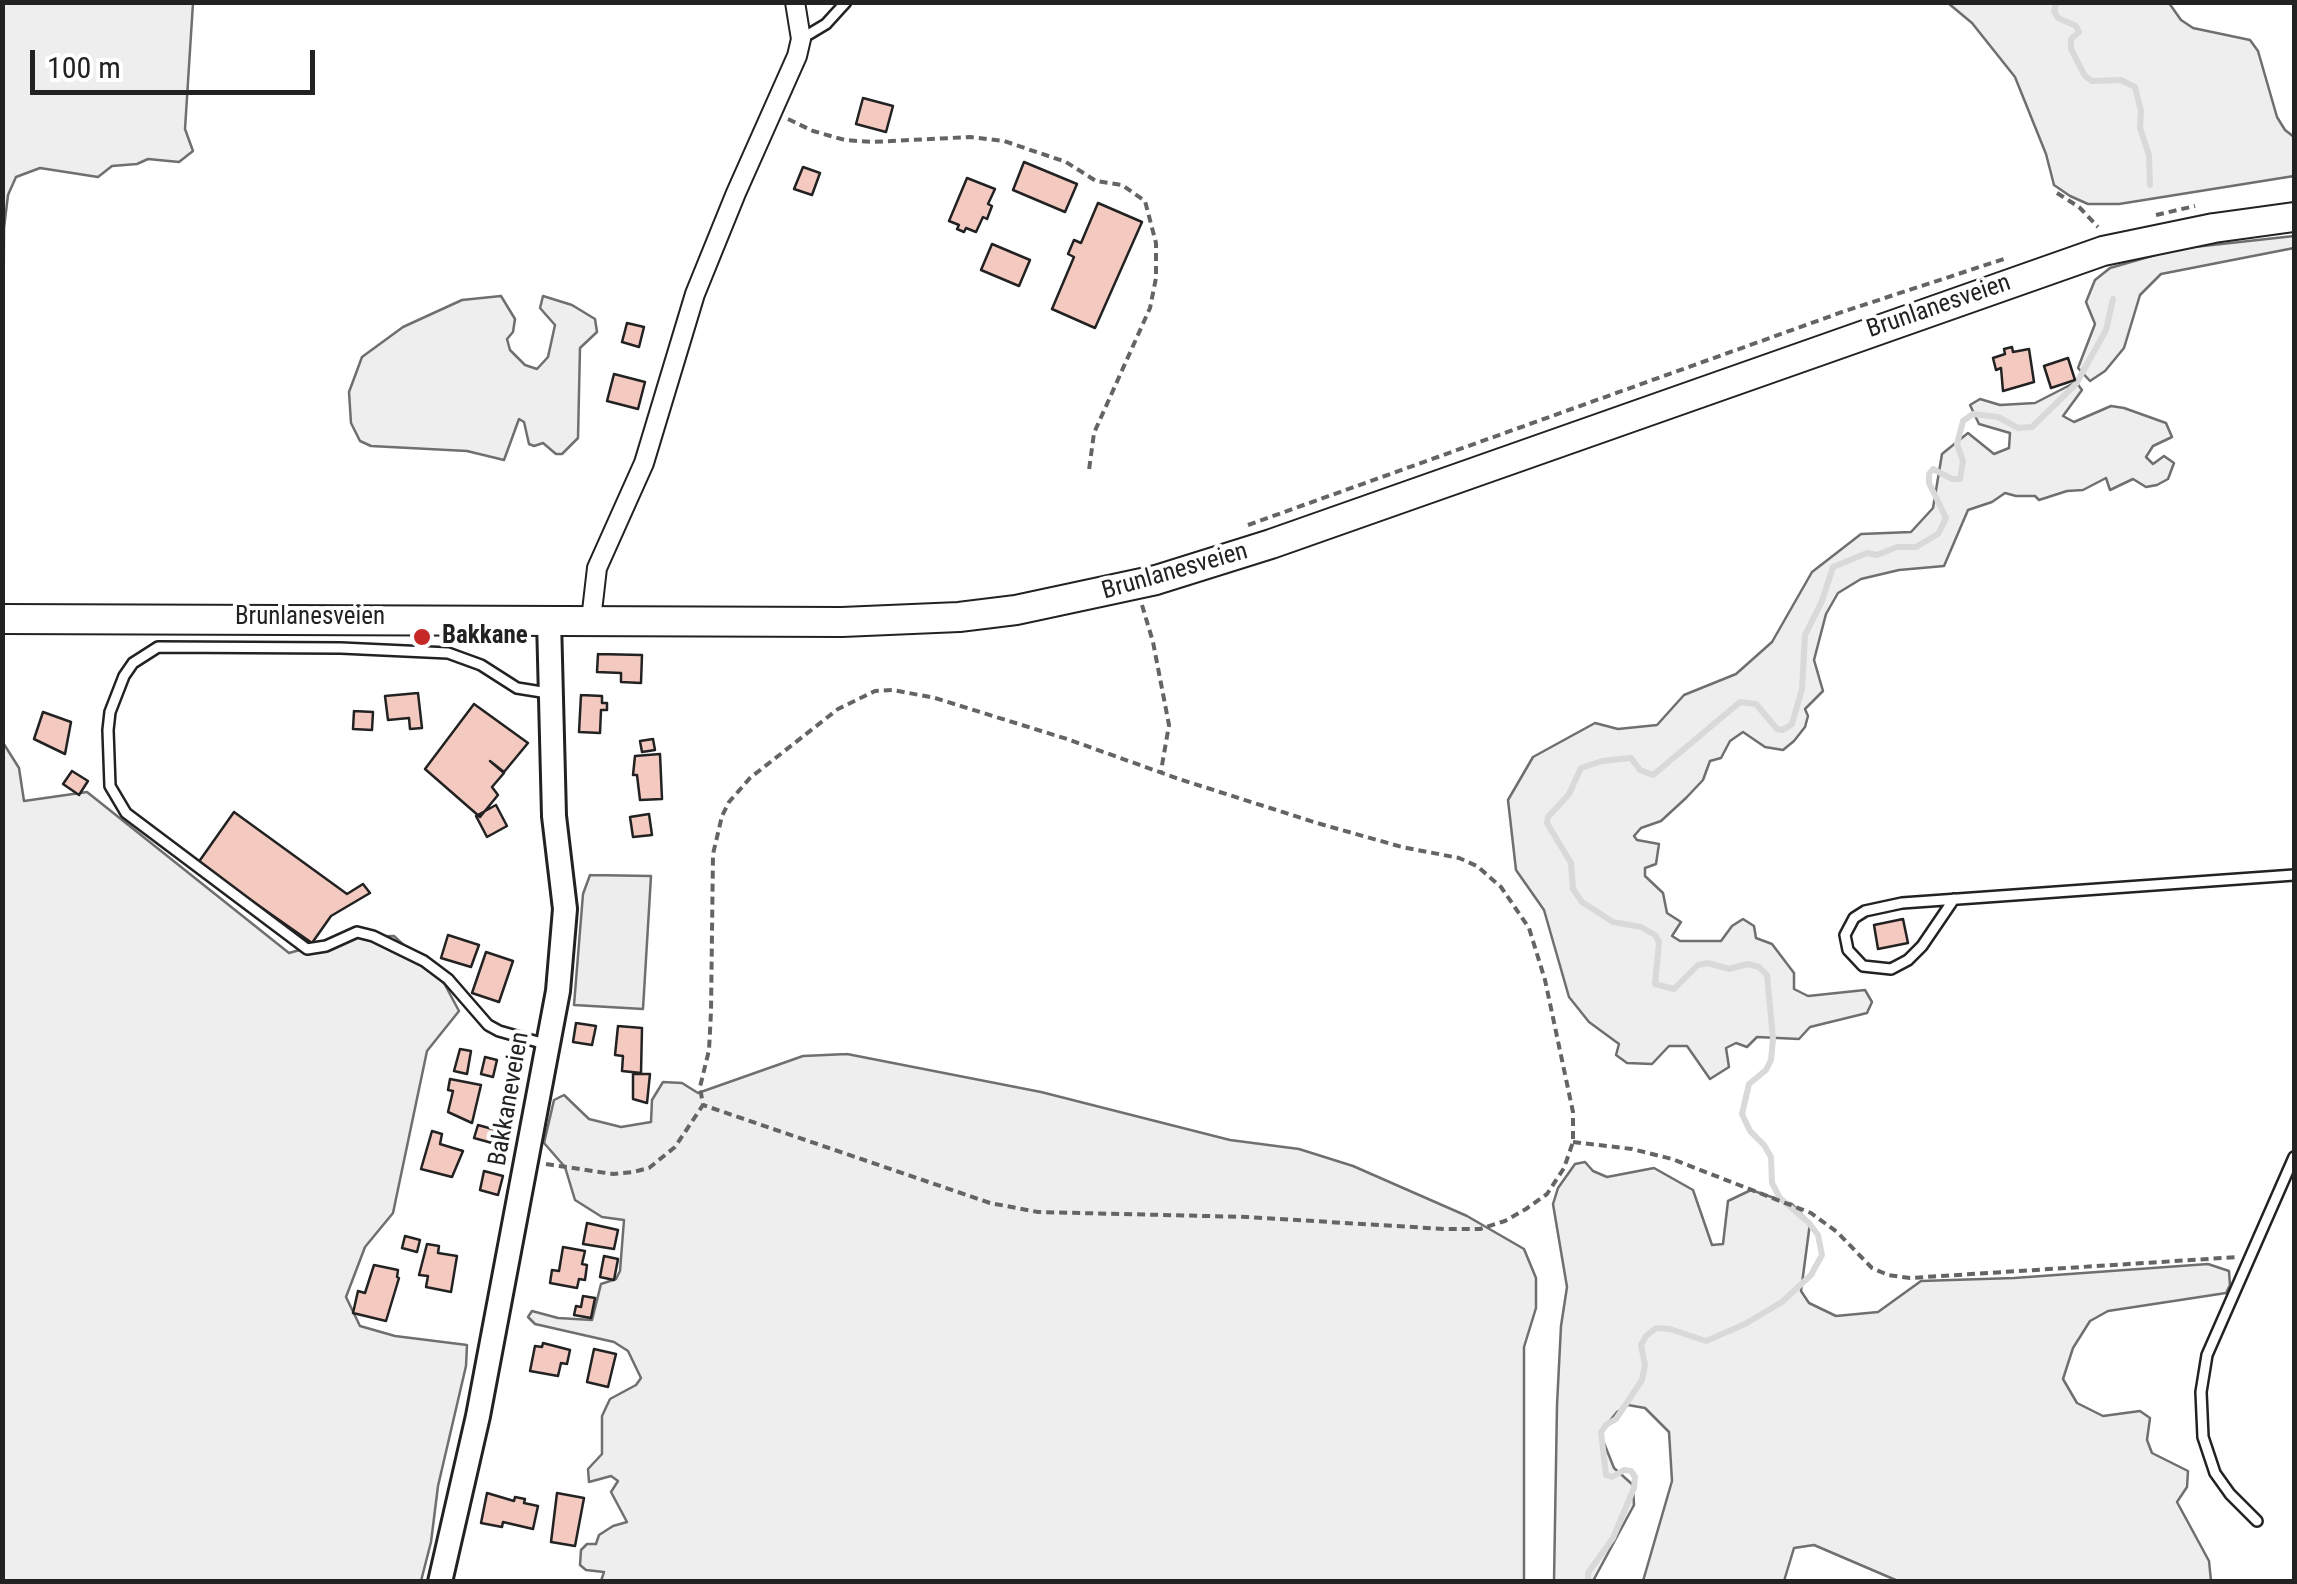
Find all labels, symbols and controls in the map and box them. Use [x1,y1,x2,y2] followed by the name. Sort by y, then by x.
[35,30,320,92] scale bar
[47,50,121,85] text: 100 m
[1863,268,2015,346] street label: Brunlanesveien
[1099,537,1251,607] street label: Brunlanesveien
[235,603,385,633] street label: Brunlanesveien
[442,622,528,652] place label: Bakkane
[411,626,433,648] marker: Bakkane
[483,1030,537,1168] street label: Bakkaneveien

